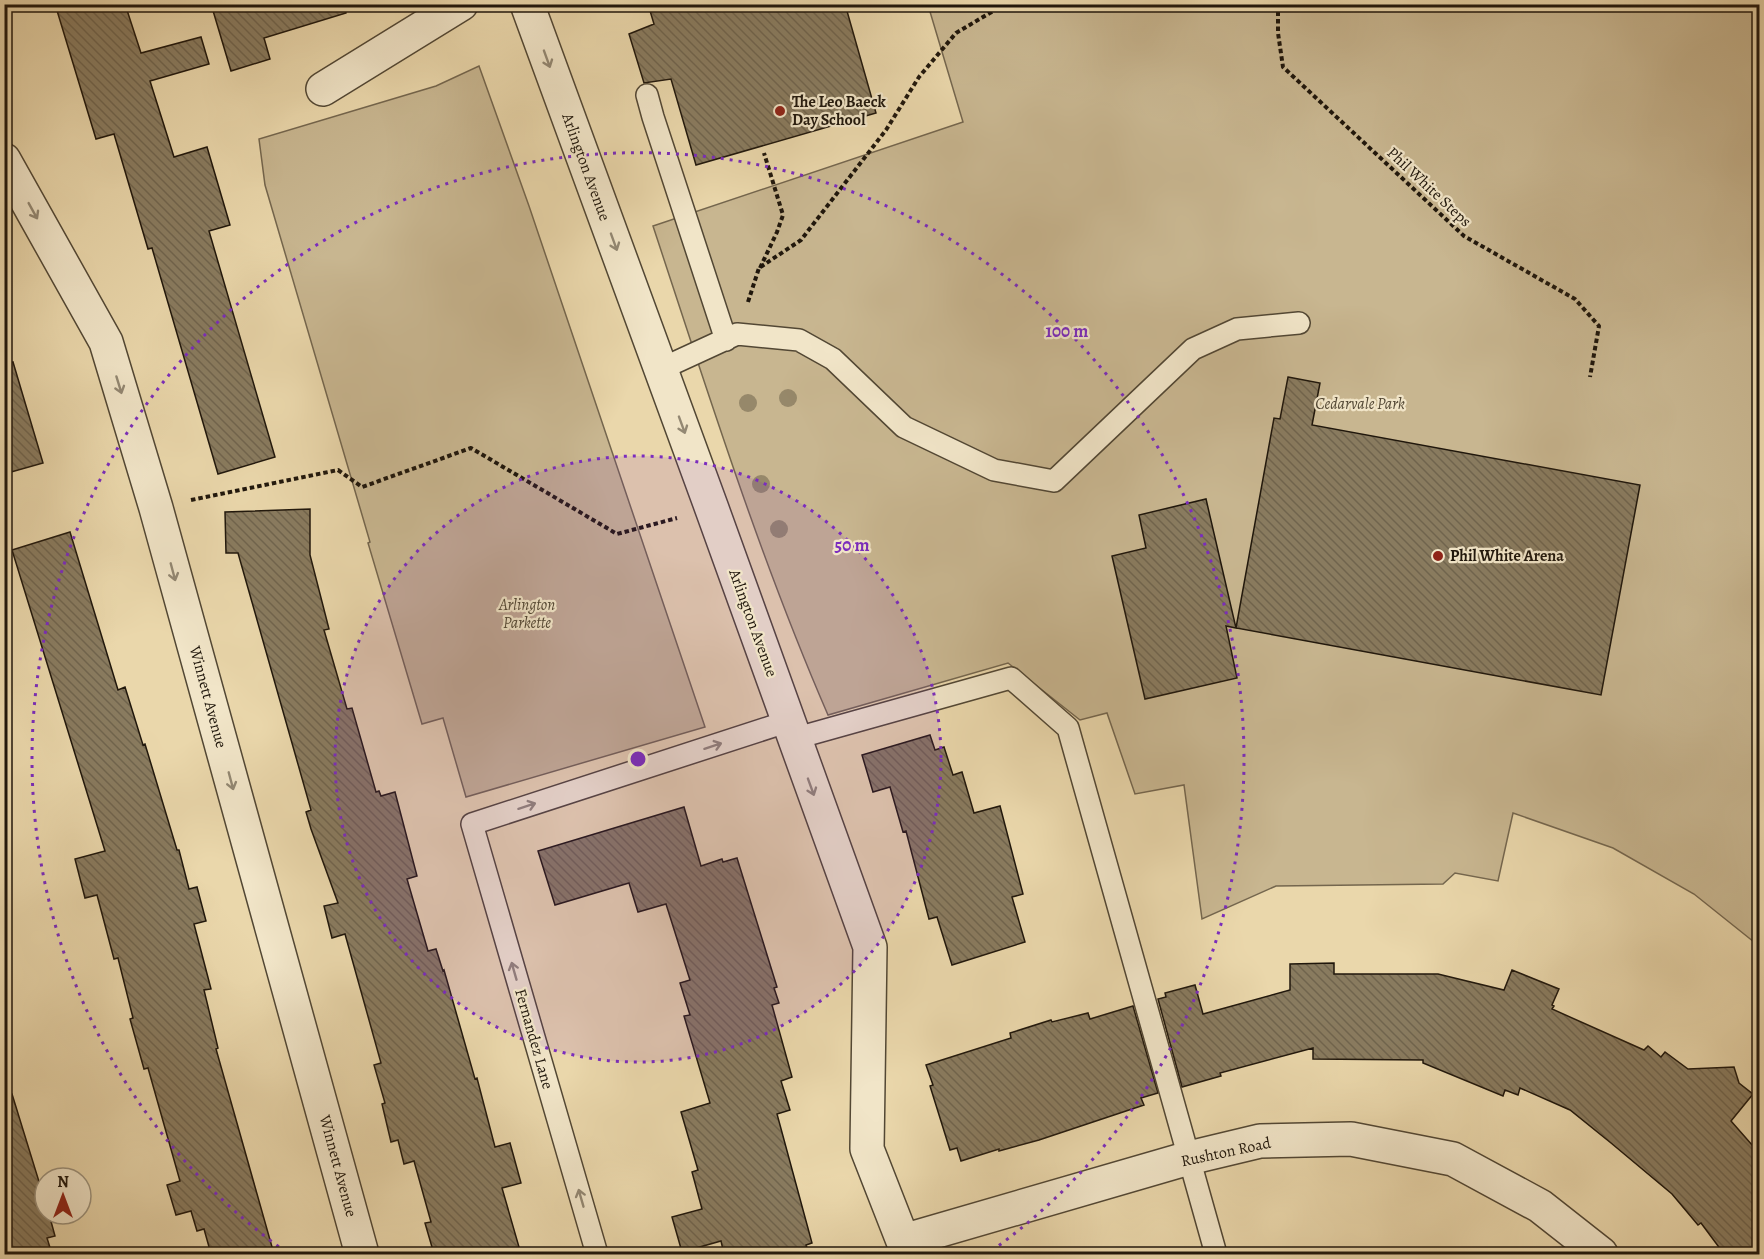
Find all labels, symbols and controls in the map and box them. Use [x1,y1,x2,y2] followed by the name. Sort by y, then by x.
[542,50,553,68] one-way arrow
[792,91,886,131] place label: The Leo Baeck Day School
[773,104,787,118] marker: The Leo Baeck Day School
[556,109,616,224] street label: Arlington Avenue
[1382,142,1476,232] street label: Phil White Steps
[27,202,39,219] one-way arrow
[610,233,621,251] one-way arrow
[1046,319,1088,343] text: 100 m
[114,375,125,394] one-way arrow
[1315,393,1405,415] park label: Cedarvale Park
[677,416,688,434] one-way arrow
[835,533,869,557] text: 50 m
[1450,545,1564,567] place label: Phil White Arena
[1431,549,1445,563] marker: Phil White Arena
[168,563,180,582] one-way arrow
[723,565,783,680] street label: Arlington Avenue
[498,594,555,634] park label: Arlington Parkette
[184,643,232,750] street label: Winnett Avenue
[703,740,722,751] one-way arrow
[628,749,648,769] centre of rings
[226,771,237,790] one-way arrow
[806,777,817,796] one-way arrow
[517,800,536,811] one-way arrow
[508,962,519,981] one-way arrow
[509,986,559,1092] street label: Fernandez Lane
[314,1112,362,1219] street label: Winnett Avenue
[1179,1132,1273,1172] street label: Rushton Road
[33,1166,93,1226] north arrow
[57,1171,69,1193] text: N
[575,1189,586,1208] one-way arrow

